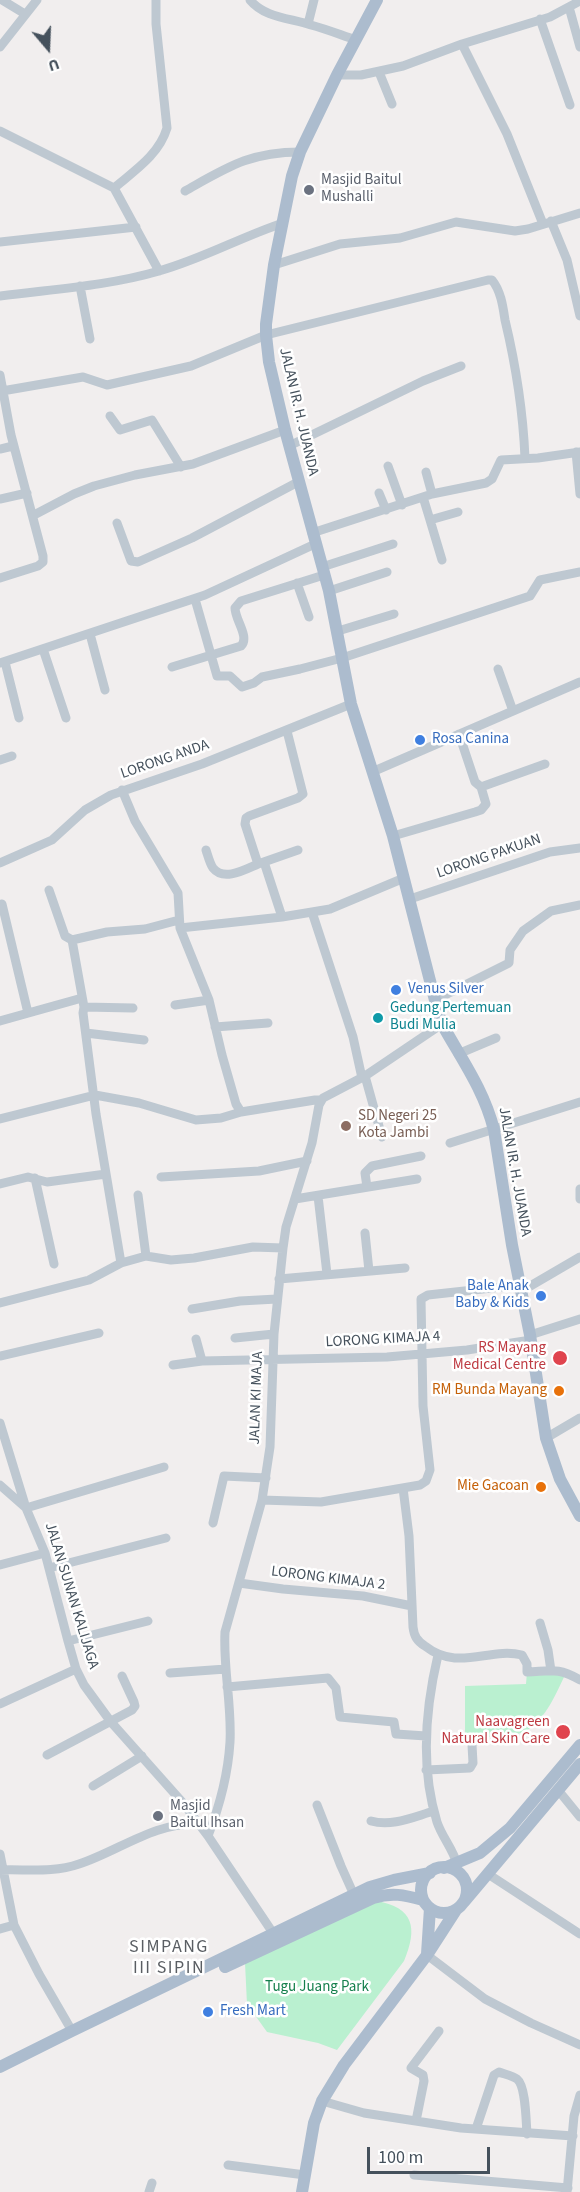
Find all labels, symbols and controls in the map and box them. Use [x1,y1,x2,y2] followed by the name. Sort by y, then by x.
[18,18,78,78] north arrow
[45,53,62,77] text: U
[321,172,402,207] place label: Masjid Baitul Mushalli
[302,183,316,197] marker: Masjid Baitul Mushalli
[275,346,321,478] street label: JALAN IR. H. JUANDA
[432,731,509,749] place label: Rosa Canina
[413,733,427,747] marker: Rosa Canina
[118,736,212,784] street label: LORONG ANDA
[435,831,543,883] street label: LORONG PAKUAN
[408,981,484,999] place label: Venus Silver
[389,983,403,997] marker: Venus Silver
[390,1000,511,1035] place label: Gedung Pertemuan Budi Mulia
[371,1011,385,1025] marker: Gedung Pertemuan Budi Mulia
[494,1106,534,1238] street label: JALAN IR. H. JUANDA
[358,1108,437,1143] place label: SD Negeri 25 Kota Jambi
[339,1119,353,1133] marker: SD Negeri 25 Kota Jambi
[455,1278,529,1313] place label: Bale Anak Baby & Kids
[534,1289,548,1303] marker: Bale Anak Baby & Kids
[325,1328,441,1352] street label: LORONG KIMAJA 4
[453,1340,546,1375] place label: RS Mayang Medical Centre
[551,1349,569,1367] marker: RS Mayang Medical Centre
[246,1351,268,1445] street label: JALAN KI MAJA
[432,1382,547,1400] place label: RM Bunda Mayang
[552,1384,566,1398] marker: RM Bunda Mayang
[457,1478,529,1496] place label: Mie Gacoan
[534,1480,548,1494] marker: Mie Gacoan
[40,1521,102,1671] street label: JALAN SUNAN KALIJAGA
[270,1563,386,1595] street label: LORONG KIMAJA 2
[442,1714,550,1749] place label: Naavagreen Natural Skin Care
[554,1723,572,1741] marker: Naavagreen Natural Skin Care
[170,1798,244,1833] place label: Masjid Baitul Ihsan
[151,1809,165,1823] marker: Masjid Baitul Ihsan
[129,1937,209,1980] district label: SIMPANG III SIPIN
[265,1979,369,1997] park label: Tugu Juang Park
[220,2003,286,2021] place label: Fresh Mart
[201,2005,215,2019] marker: Fresh Mart
[370,2135,493,2173] scale bar
[378,2145,423,2170] text: 100 m

